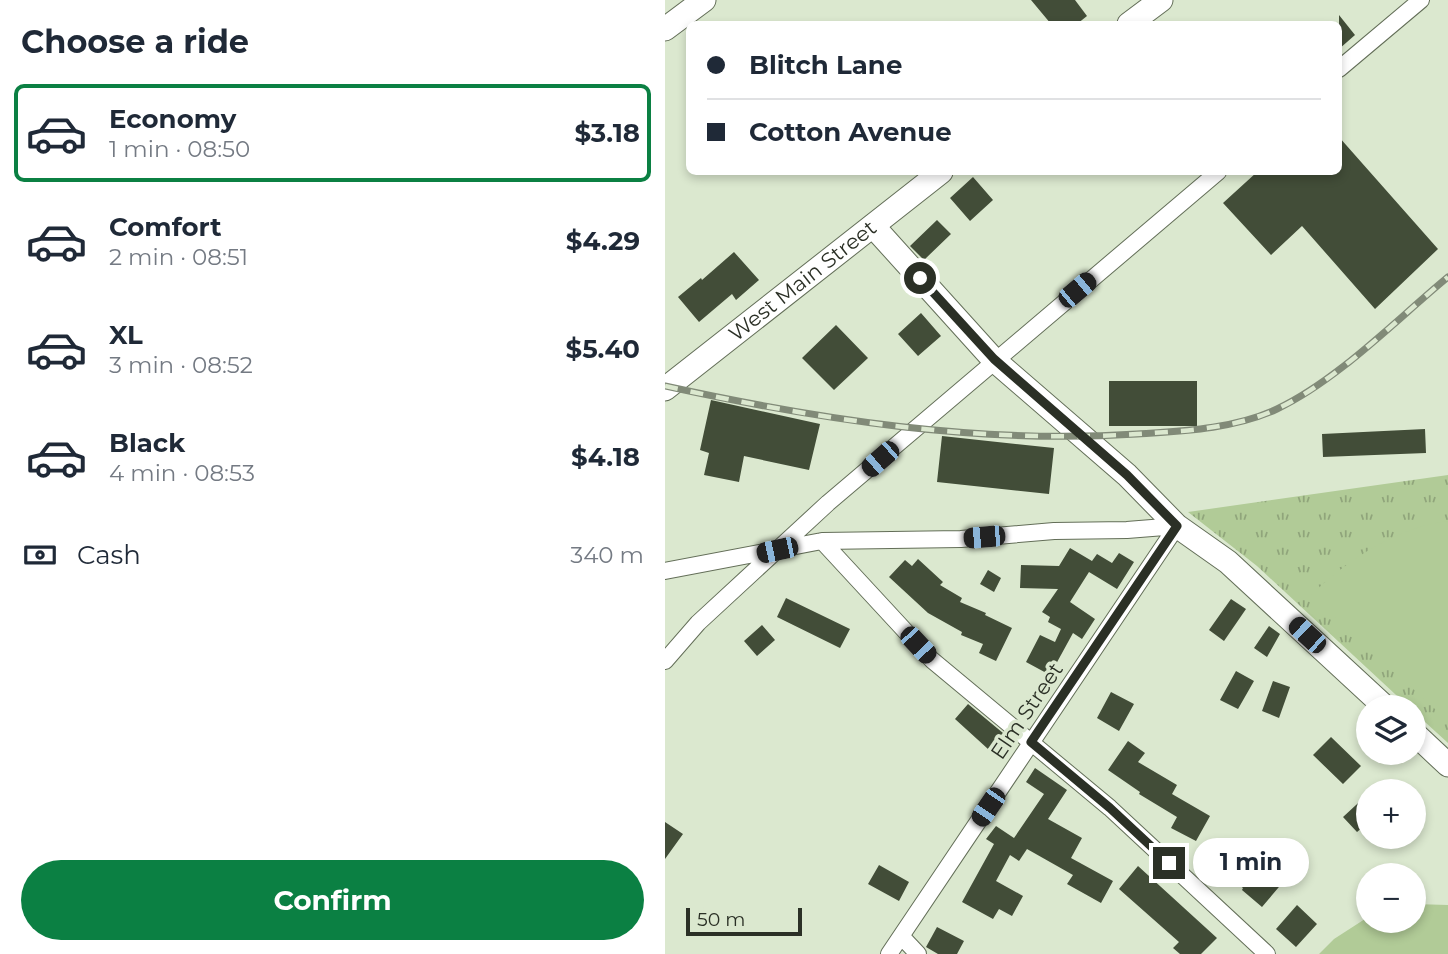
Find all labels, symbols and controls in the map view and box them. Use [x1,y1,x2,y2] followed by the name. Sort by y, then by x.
[21,22,249,61] text: Choose a ride
[749,49,902,81] text: Blitch Lane
[25,102,88,165] icon: car
[109,103,236,135] text: Economy
[749,116,952,148] text: Cotton Avenue
[574,117,640,149] text: $3.18
[109,135,250,163] text: 1 min · 08:50
[25,210,88,273] icon: car
[109,211,221,243] text: Comfort
[724,215,881,346] street label: West Main Street
[566,225,640,257] text: $4.29
[109,243,248,271] text: 2 min · 08:51
[904,262,936,294] route start
[1055,268,1100,312] car
[25,318,88,381] icon: car
[109,319,143,351] text: XL
[566,333,640,365] text: $5.40
[109,351,253,379] text: 3 min · 08:52
[25,426,88,489] icon: car
[109,427,185,459] text: Black
[858,437,903,481] car
[571,441,640,473] text: $4.18
[109,459,255,487] text: 4 min · 08:53
[963,525,1006,549] car
[755,535,800,565] car
[21,536,59,574] icon: cash
[77,539,141,571] text: Cash
[570,541,644,569] text: 340 m
[1285,613,1330,657] car
[896,622,941,668] car
[985,658,1068,764] street label: Elm Street
[1356,695,1426,933] map controls
[1356,695,1426,765] button: layers
[1356,779,1426,849] button: +
[968,784,1009,830] car
[1193,838,1309,888] callout: 1 min
[1153,847,1185,879] route end
[1220,848,1282,876] text: 1 min
[21,860,644,940] button: Confirm
[1356,863,1426,933] button: −
[686,905,801,937] scale bar
[697,908,745,931] text: 50 m

